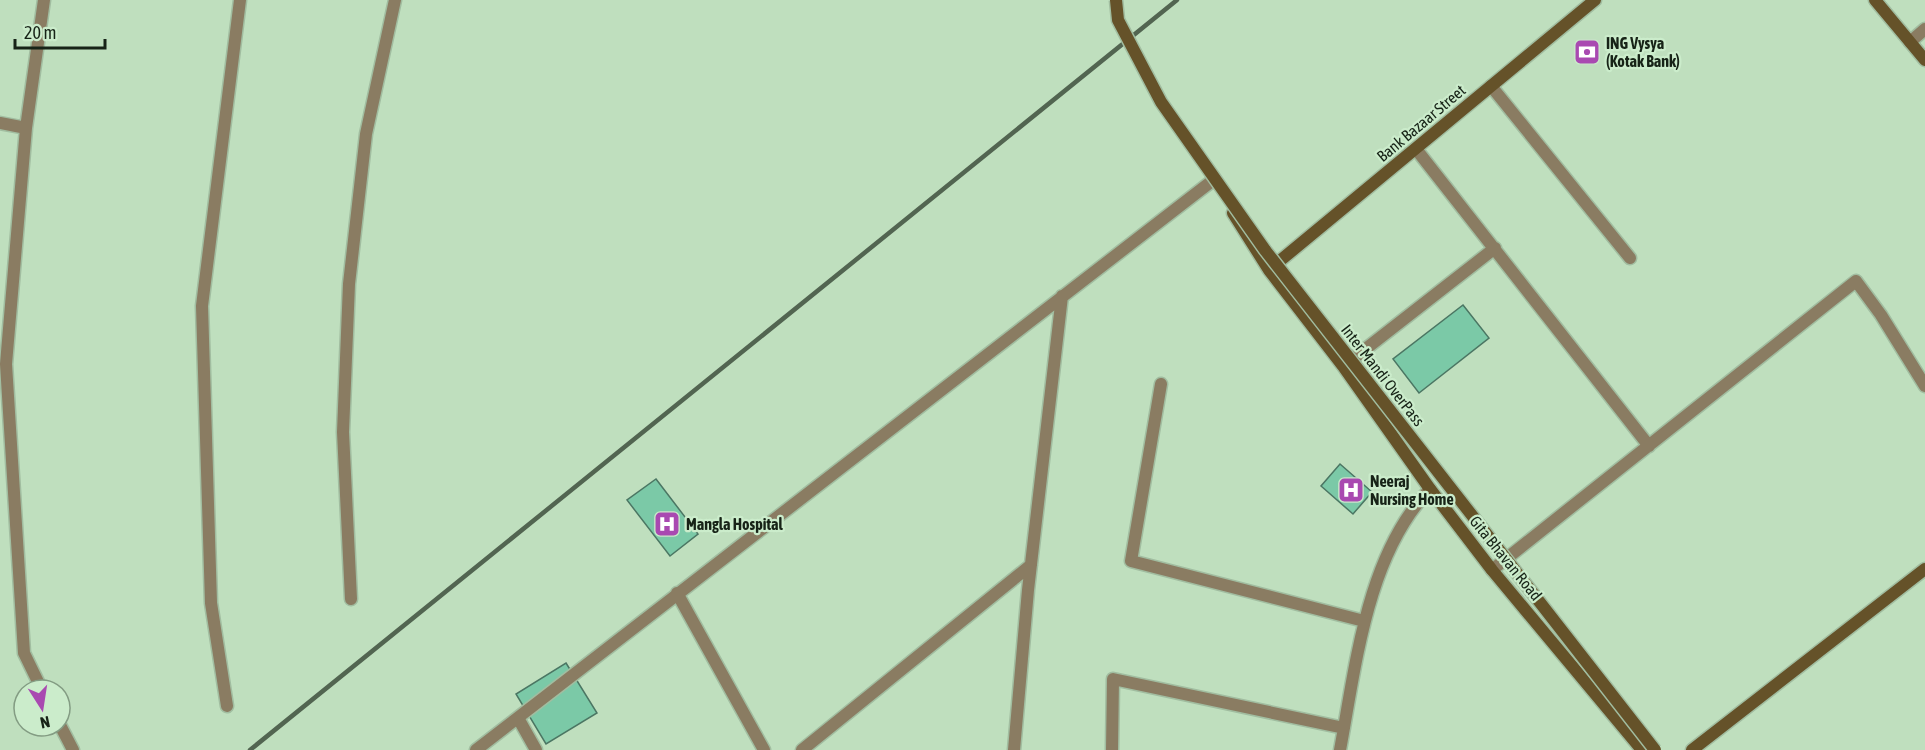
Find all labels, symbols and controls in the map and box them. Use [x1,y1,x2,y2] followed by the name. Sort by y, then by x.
[15,12,105,50] scale bar
[24,22,56,43] text: 20 m
[1606,34,1680,70] place label: ING Vysya (Kotak Bank)
[1572,37,1602,67] bank icon: ING Vysya (Kotak Bank)
[1373,81,1469,165] street label: Bank Bazaar Street
[1338,321,1428,430] street label: Inter Mandi OverPass
[1370,472,1454,508] place label: Neeraj Nursing Home
[1336,475,1366,505] hospital icon: Neeraj Nursing Home
[652,509,682,539] hospital icon: Mangla Hospital
[1466,512,1546,604] street label: Gita Bhavan Road
[686,515,783,533] place label: Mangla Hospital
[12,678,72,738] north arrow
[39,713,52,732] text: N

